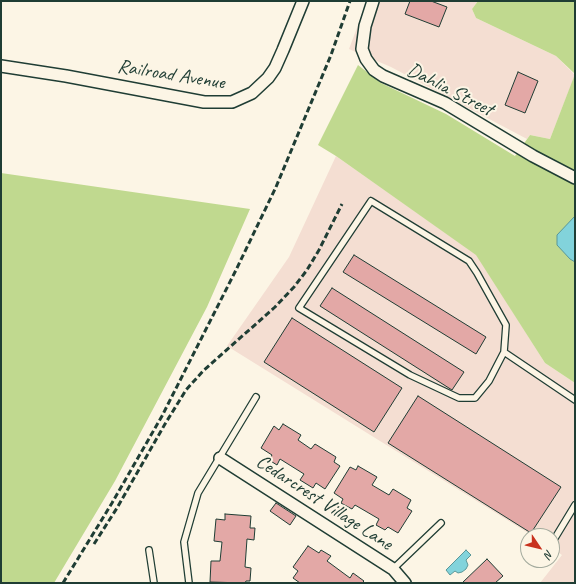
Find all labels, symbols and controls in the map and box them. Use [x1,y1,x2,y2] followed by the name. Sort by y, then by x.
[116,55,226,95] street label: Railroad Avenue
[403,58,497,122] street label: Dahlia Street
[251,450,397,556] street label: Cedarcrest Village Lane
[520,528,560,568] north arrow
[541,548,557,561] text: N

